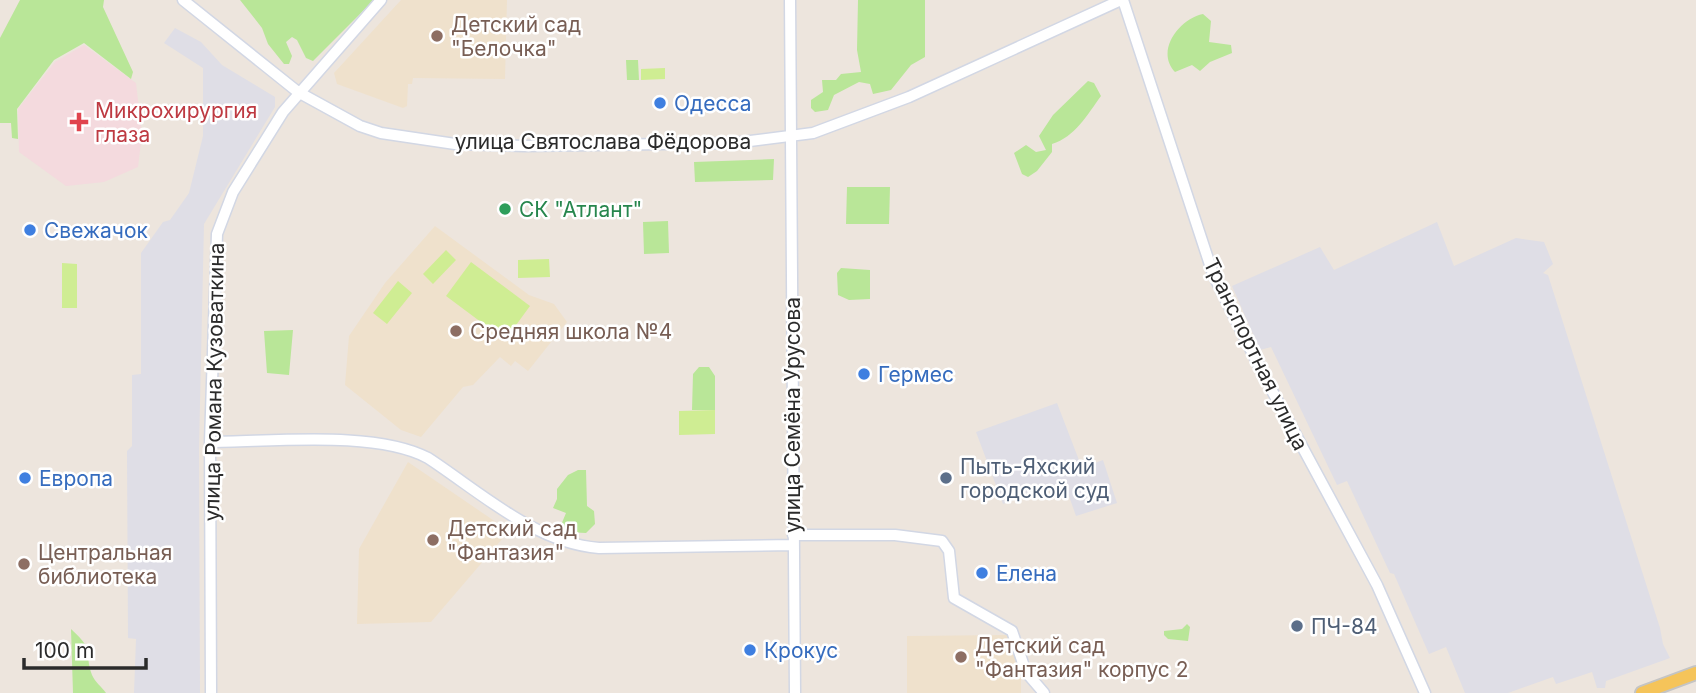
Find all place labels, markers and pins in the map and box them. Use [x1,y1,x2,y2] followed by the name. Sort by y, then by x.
[451,12,581,61] place label: Детский сад "Белочка"
[429,28,445,44] marker: Детский сад "Белочка"
[674,91,751,116] place label: Одесса
[652,95,668,111] marker: Одесса
[95,98,257,147] place label: Микрохирургия глаза
[69,112,89,132] marker: Микрохирургия глаза
[519,197,642,222] place label: СК "Атлант"
[497,201,513,217] marker: СК "Атлант"
[44,218,149,243] place label: Свежачок
[22,222,38,238] marker: Свежачок
[470,319,672,344] place label: Средняя школа №4
[448,323,464,339] marker: Средняя школа №4
[878,362,954,387] place label: Гермес
[856,366,872,382] marker: Гермес
[960,454,1109,503] place label: Пыть-Яхский городской суд
[39,466,113,491] place label: Европа
[17,470,33,486] marker: Европа
[938,470,954,486] marker: Пыть-Яхский городской суд
[447,516,577,565] place label: Детский сад "Фантазия"
[425,532,441,548] marker: Детский сад "Фантазия"
[38,540,172,589] place label: Центральная библиотека
[16,556,32,572] marker: Центральная библиотека
[996,561,1057,586] place label: Елена
[974,565,990,581] marker: Елена
[1311,614,1378,639] place label: ПЧ-84
[1289,618,1305,634] marker: ПЧ-84
[975,633,1189,682] place label: Детский сад "Фантазия" корпус 2
[764,638,838,663] place label: Крокус
[742,642,758,658] marker: Крокус
[953,649,969,665] marker: Детский сад "Фантазия" корпус 2

